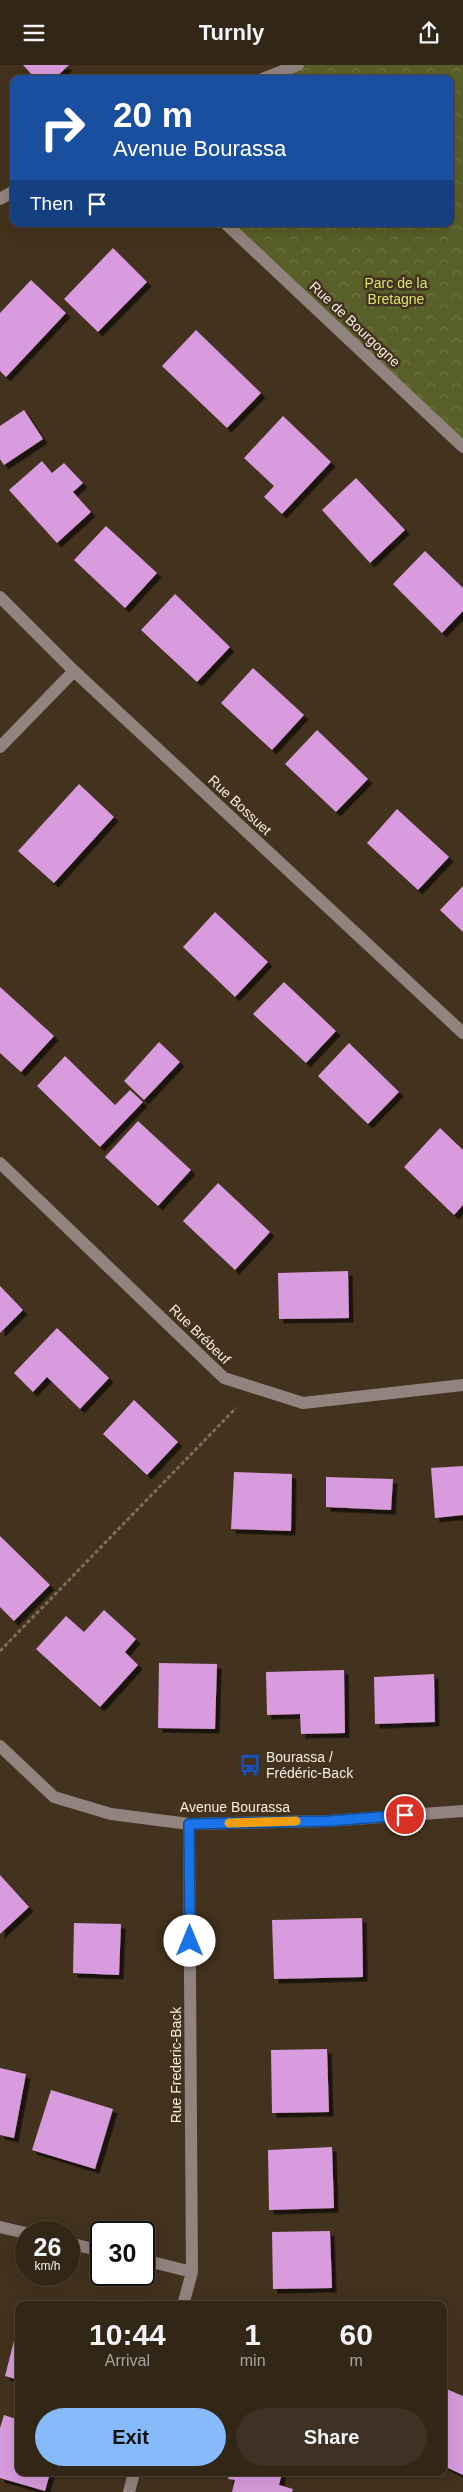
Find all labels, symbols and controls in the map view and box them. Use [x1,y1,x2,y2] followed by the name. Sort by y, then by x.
[20,19,48,47] icon: menu
[415,19,443,47] icon: share
[199,20,264,45] text: Turnly
[30,95,95,160] icon: right
[113,95,193,134] text: 20 m
[113,136,286,161] text: Avenue Bourassa
[83,190,111,218] icon: arrive
[30,193,73,214] text: Then
[364,275,428,307] park label: Parc de la Bretagne
[307,278,404,370] street label: Rue de Bourgogne
[205,772,275,838] street label: Rue Bossuet
[166,1301,234,1367] street label: Rue Brébeuf
[266,1749,354,1781] place label: Bourassa / Frédéric-Back
[237,1752,263,1778] bus stop icon: Bourassa / Frédéric-Back
[384,1794,426,1836] pin
[180,1799,290,1815] street label: Avenue Bourassa
[391,1801,419,1829] icon: arrive
[163,1914,215,1966] position arrow
[168,2006,184,2123] street label: Rue Frederic-Back
[90,2221,155,2286] speed limit sign: 30
[34,2233,61,2261] text: 26
[34,2259,61,2273] text: km/h
[89,2318,166,2351] text: 10:44
[244,2318,261,2351] text: 1
[340,2318,373,2351] text: 60
[105,2352,150,2369] text: Arrival
[240,2352,266,2369] text: min
[350,2352,363,2369] text: m
[35,2408,226,2466] button: Exit
[236,2408,427,2466] button: Share

